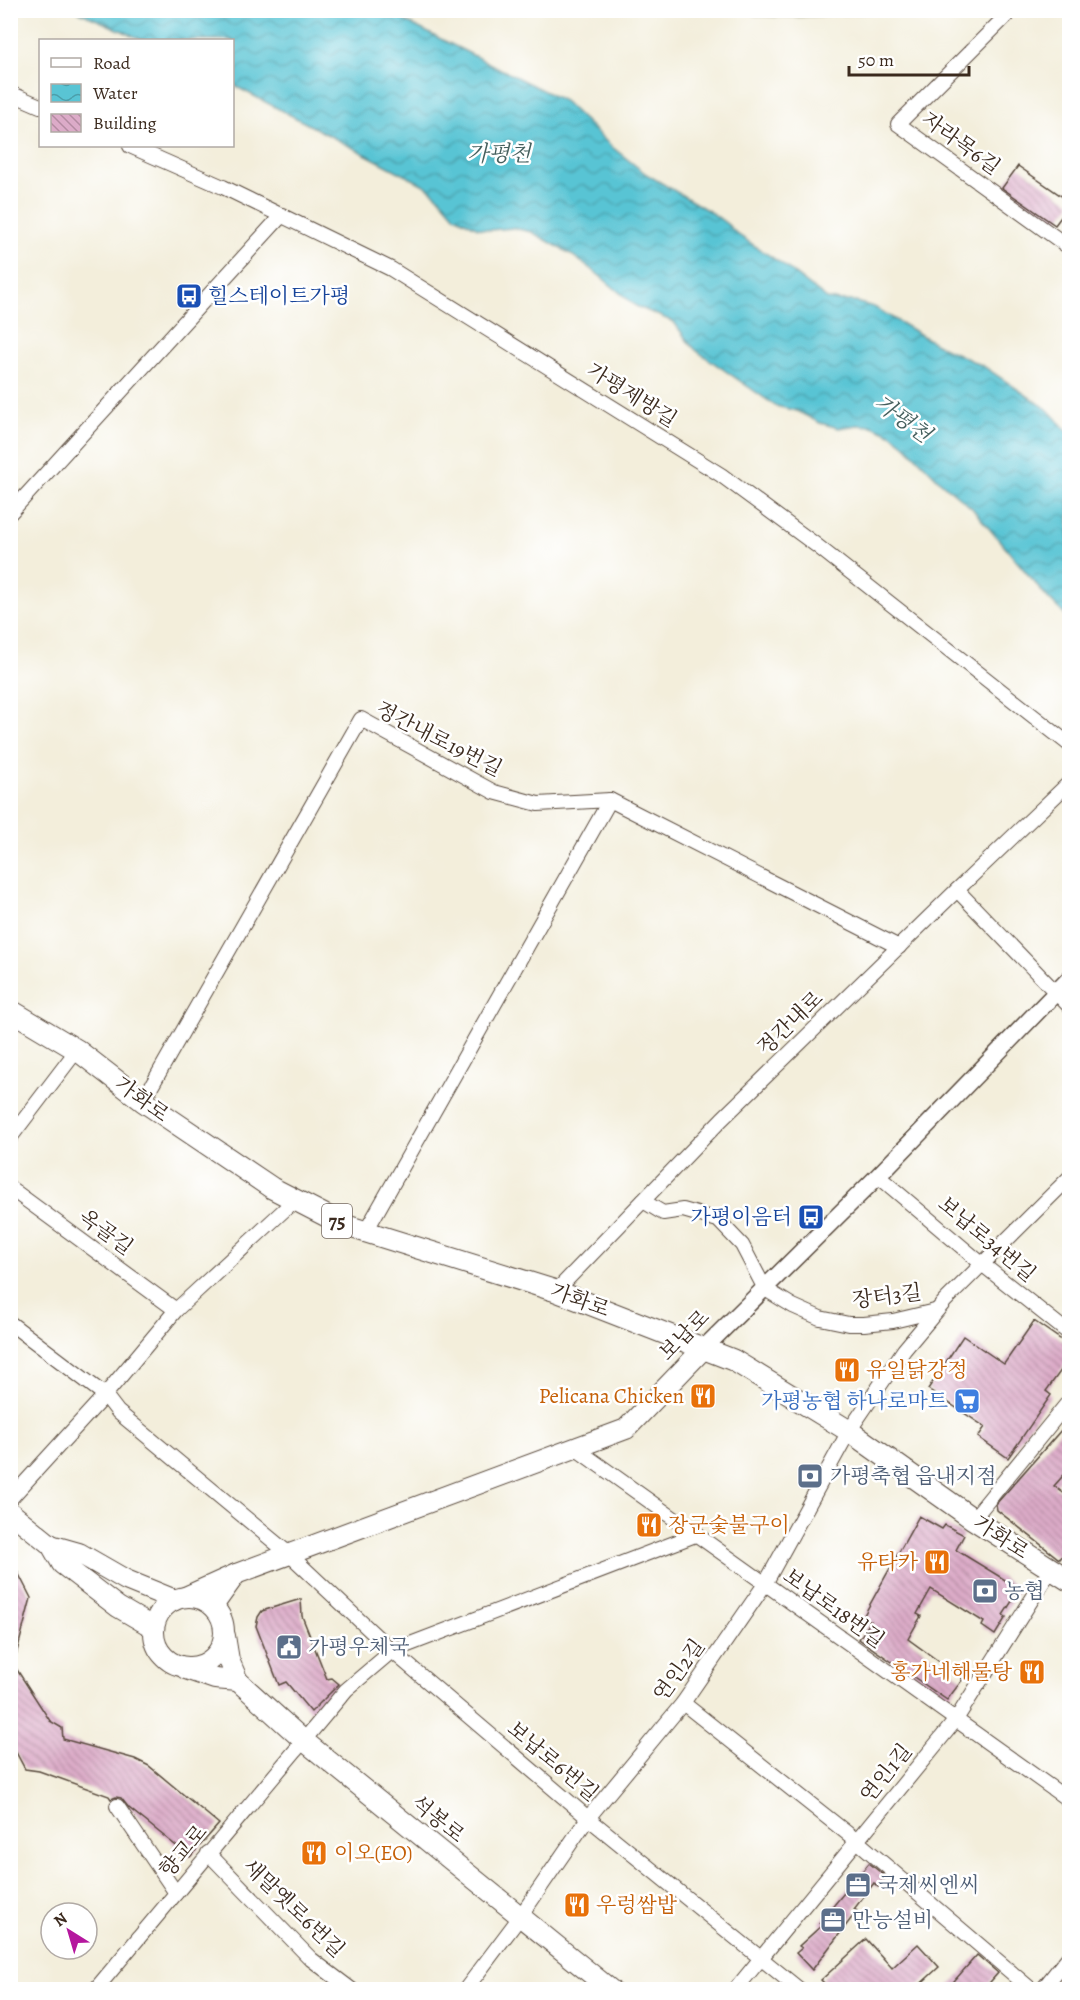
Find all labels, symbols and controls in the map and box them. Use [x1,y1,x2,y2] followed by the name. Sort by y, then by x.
[39,39,234,147] legend
[849,39,969,77] scale bar
[858,48,894,72] text: 50 m
[93,51,131,75] text: Road
[92,81,138,105] text: Water
[916,105,1006,181] street label: 자라목6길
[93,111,157,135] text: Building
[467,139,533,169] water label: 가평천
[174,281,204,311] bus stop icon: 힐스테이트가평
[208,282,350,310] place label: 힐스테이트가평
[582,356,682,434] street label: 가평제방길
[868,388,938,451] water label: 가평천
[371,695,507,783] street label: 정간내로19번길
[751,985,829,1061] street label: 정간내로
[109,1070,175,1128] street label: 가화로
[932,1190,1042,1288] street label: 보납로34번길
[796,1202,826,1232] bus stop icon: 가평이음터
[73,1203,139,1261] street label: 옥골길
[691,1203,792,1231] place label: 가평이음터
[322,1204,352,1238] road number: 75
[547,1276,613,1324] street label: 가화로
[851,1278,923,1314] street label: 장터3길
[653,1304,715,1366] street label: 보납로
[832,1355,862,1385] restaurant icon: 유일닭강정
[866,1356,967,1384] place label: 유일닭강정
[688,1381,718,1411] restaurant icon: Pelicana Chicken
[539,1382,684,1410] place label: Pelicana Chicken
[952,1386,982,1416] supermarket icon: 가평농협 하나로마트
[761,1387,948,1415] place label: 가평농협 하나로마트
[795,1461,825,1491] bank icon: 가평축협 읍내지점
[830,1462,996,1490] place label: 가평축협 읍내지점
[968,1509,1034,1565] street label: 가화로
[634,1510,664,1540] restaurant icon: 장군숯불구이
[668,1511,790,1539] place label: 장군숯불구이
[922,1547,952,1577] restaurant icon: 유타카
[857,1548,919,1576] place label: 유타카
[778,1562,890,1654] street label: 보납로18번길
[970,1576,1000,1606] bank icon: 농협
[1004,1577,1045,1605] place label: 농협
[274,1632,304,1662] public building icon: 가평우체국
[308,1633,409,1661] place label: 가평우체국
[647,1633,711,1707] street label: 연인2길
[1017,1657,1047,1687] restaurant icon: 홍가네해물탕
[890,1658,1013,1686] place label: 홍가네해물탕
[501,1715,605,1807] street label: 보납로6번길
[854,1738,918,1808] street label: 연인1길
[406,1789,470,1849] street label: 석봉로
[153,1819,213,1883] street label: 향교로
[299,1838,329,1868] restaurant icon: 이오(EO)
[334,1839,413,1867] place label: 이오(EO)
[237,1852,351,1964] street label: 새말옛로6번길
[843,1870,873,1900] office icon: 국제씨엔씨
[878,1871,979,1899] place label: 국제씨엔씨
[562,1890,592,1920] restaurant icon: 우렁쌈밥
[596,1891,678,1919] place label: 우렁쌈밥
[39,1901,99,1961] north arrow
[818,1905,848,1935] office icon: 만능설비
[852,1906,933,1934] place label: 만능설비
[49,1907,72,1932] text: N

